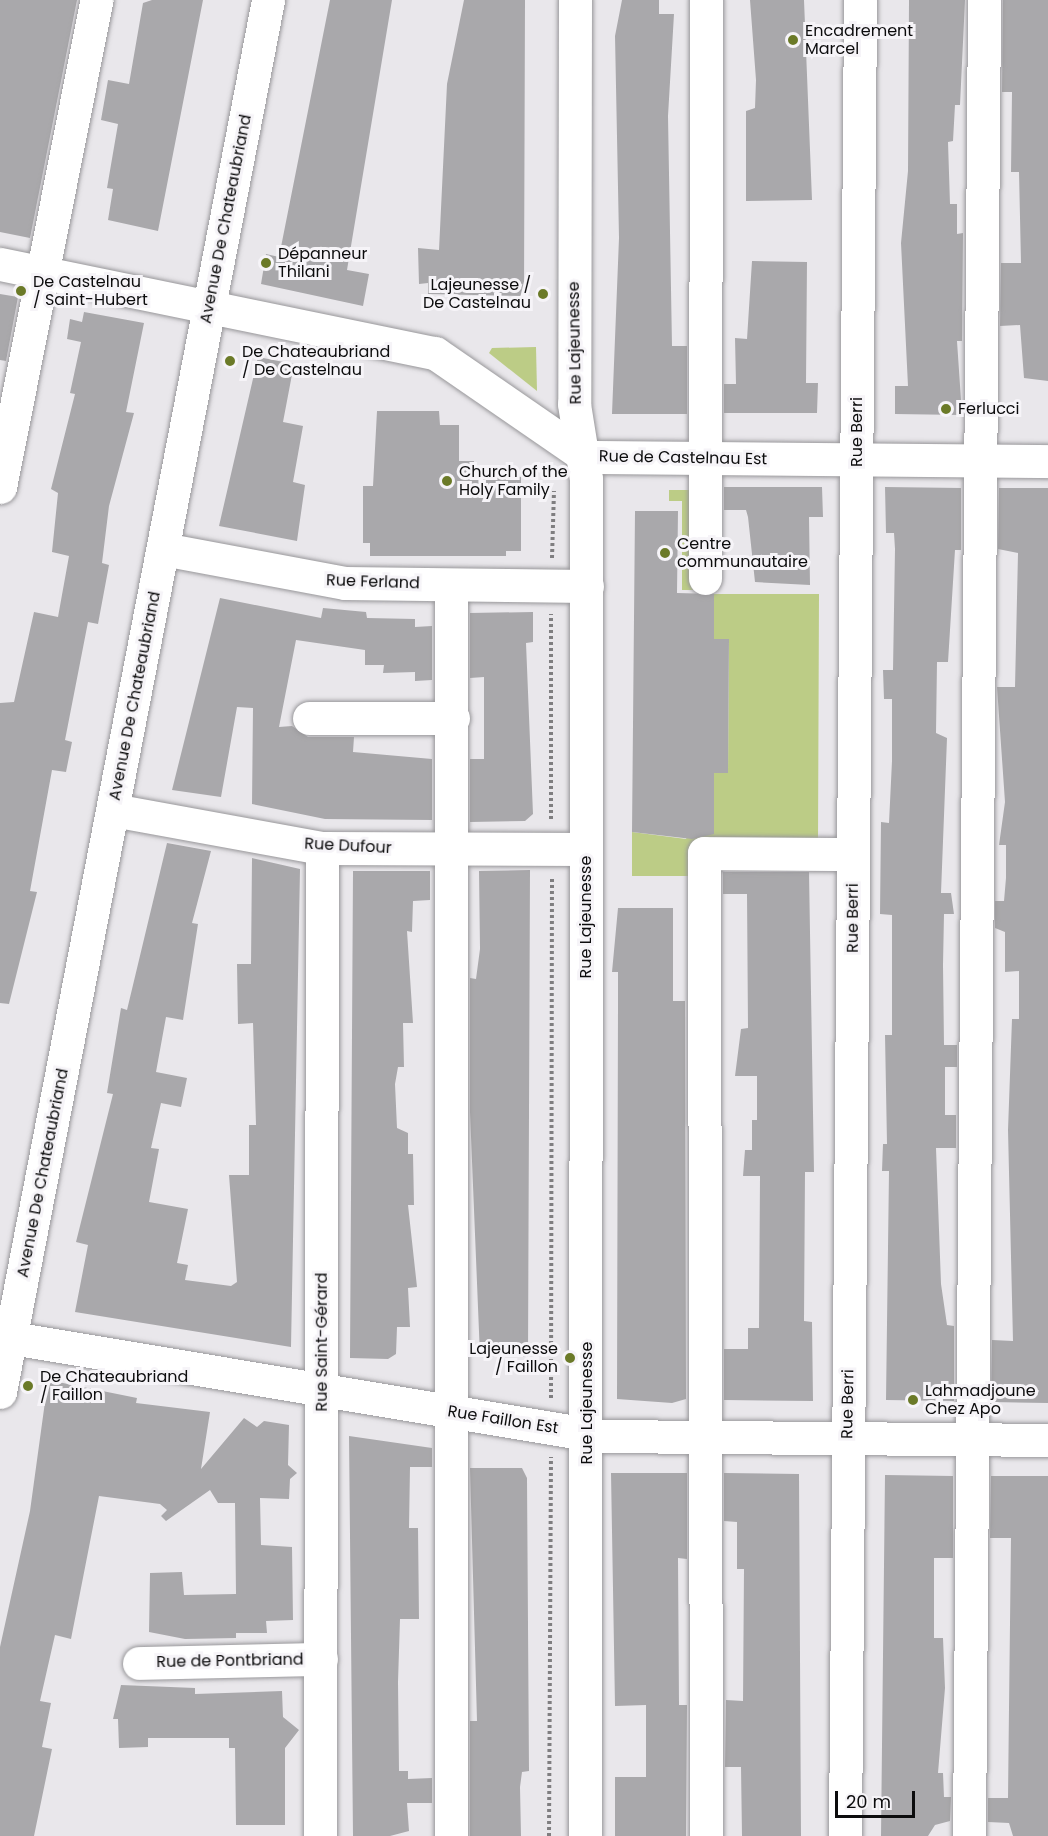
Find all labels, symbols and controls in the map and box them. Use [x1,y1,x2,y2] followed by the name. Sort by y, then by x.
[805,21,913,59] place label: Encadrement Marcel
[786,33,800,47] marker: Encadrement Marcel
[196,113,256,325] street label: Avenue De Chateaubriand
[278,244,367,282] place label: Dépanneur Thilani
[259,256,273,270] marker: Dépanneur Thilani
[33,272,148,310] place label: De Castelnau / Saint-Hubert
[423,275,531,313] place label: Lajeunesse / De Castelnau
[564,281,586,405] street label: Rue Lajeunesse
[14,284,28,298] marker: De Castelnau / Saint-Hubert
[536,287,550,301] marker: Lajeunesse / De Castelnau
[242,342,390,380] place label: De Chateaubriand / De Castelnau
[223,354,237,368] marker: De Chateaubriand / De Castelnau
[847,397,867,467] street label: Rue Berri
[958,399,1019,419] place label: Ferlucci
[939,402,953,416] marker: Ferlucci
[599,447,767,469] street label: Rue de Castelnau Est
[459,462,568,500] place label: Church of the Holy Family
[440,474,454,488] marker: Church of the Holy Family
[677,534,808,572] place label: Centre communautaire
[658,546,672,560] marker: Centre communautaire
[326,571,420,593] street label: Rue Ferland
[105,590,165,802] street label: Avenue De Chateaubriand
[304,834,392,858] street label: Rue Dufour
[576,856,596,978] street label: Rue Lajeunesse
[843,883,863,953] street label: Rue Berri
[13,1067,73,1279] street label: Avenue De Chateaubriand
[312,1272,332,1412] street label: Rue Saint-Gérard
[469,1339,558,1377] place label: Lajeunesse / Faillon
[577,1342,597,1464] street label: Rue Lajeunesse
[563,1351,577,1365] marker: Lajeunesse / Faillon
[40,1367,188,1405] place label: De Chateaubriand / Faillon
[838,1369,858,1439] street label: Rue Berri
[21,1379,35,1393] marker: De Chateaubriand / Faillon
[925,1381,1036,1419] place label: Lahmadjoune Chez Apo
[906,1393,920,1407] marker: Lahmadjoune Chez Apo
[446,1402,560,1438] street label: Rue Faillon Est
[156,1650,304,1672] street label: Rue de Pontbriand
[838,1779,918,1817] scale bar
[846,1789,891,1814] text: 20 m

